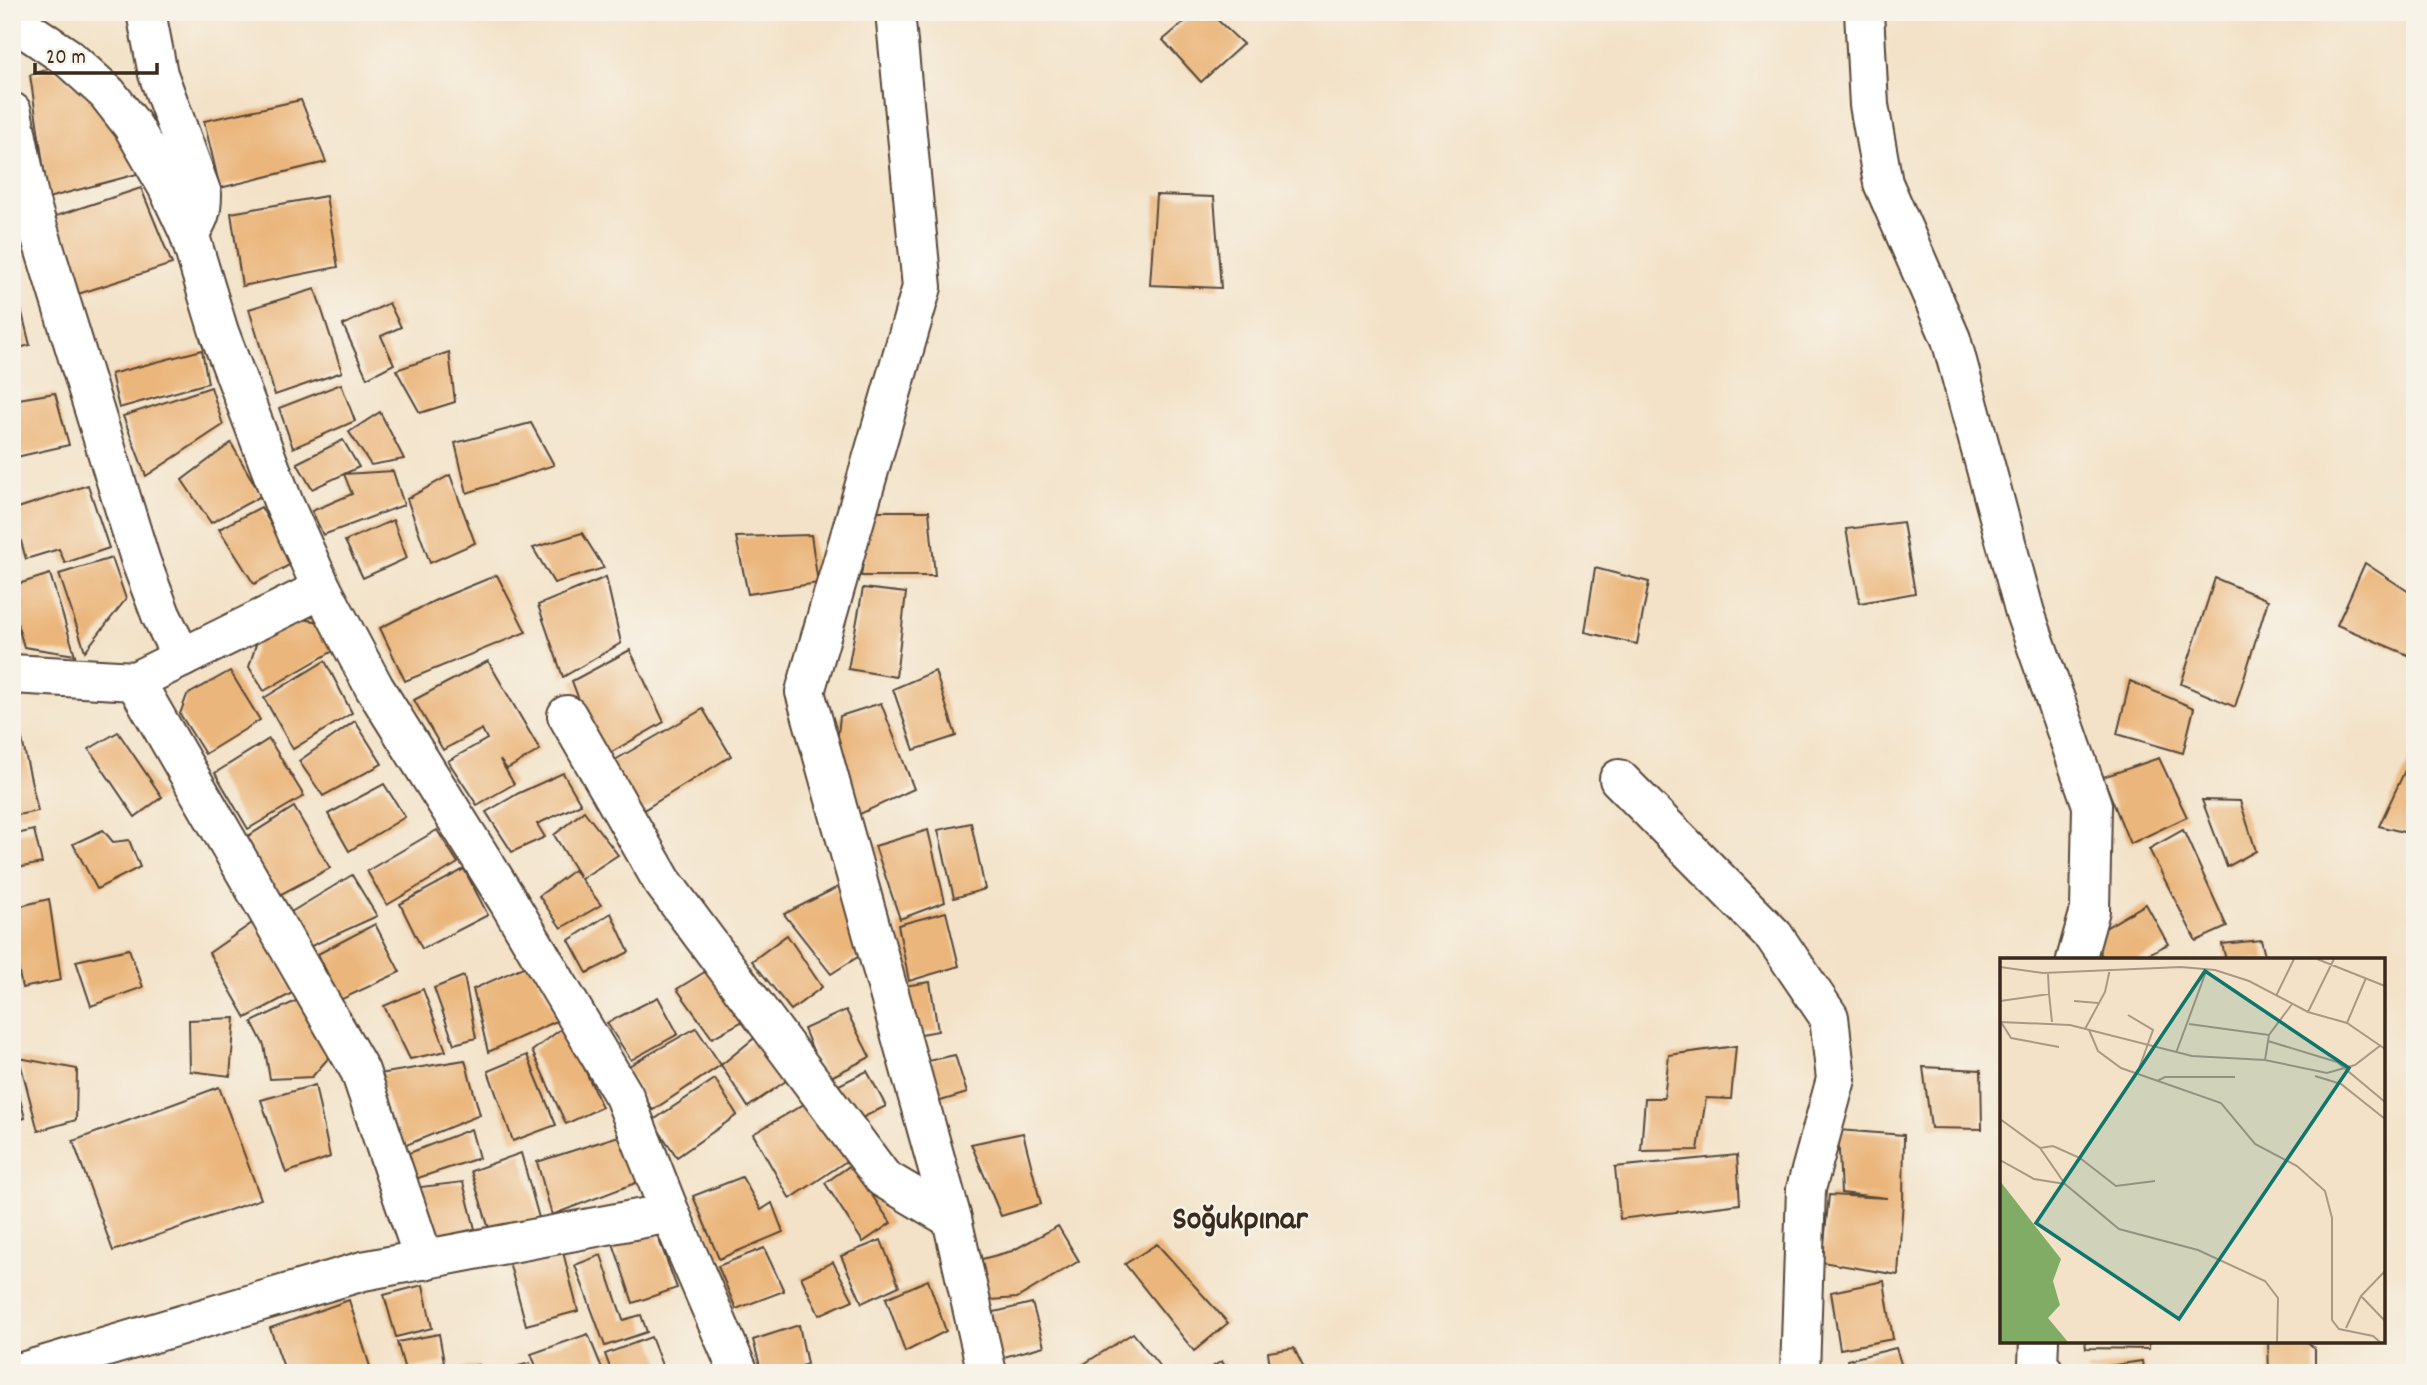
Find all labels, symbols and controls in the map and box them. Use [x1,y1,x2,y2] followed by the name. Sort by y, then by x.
[35,32,158,76] scale bar
[46,44,86,74] text: 20 m
[2000,958,2385,1343] inset map
[1172,1198,1309,1245] district label: Soğukpınar

